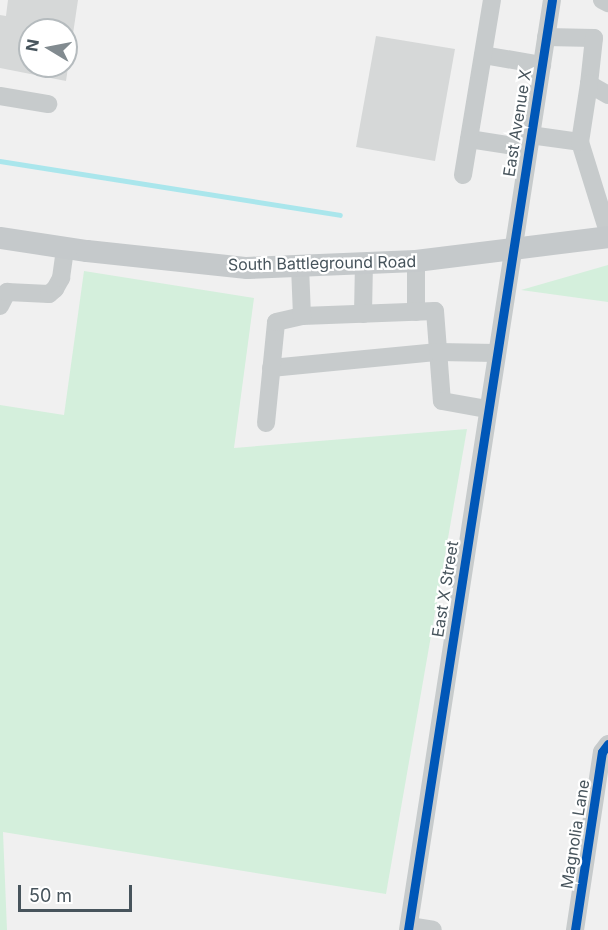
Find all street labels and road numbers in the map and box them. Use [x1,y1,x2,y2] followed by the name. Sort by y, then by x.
[499,68,535,178] street label: East Avenue X
[228,252,416,274] street label: South Battleground Road
[428,539,462,639] street label: East X Street
[557,778,593,890] street label: Magnolia Lane

